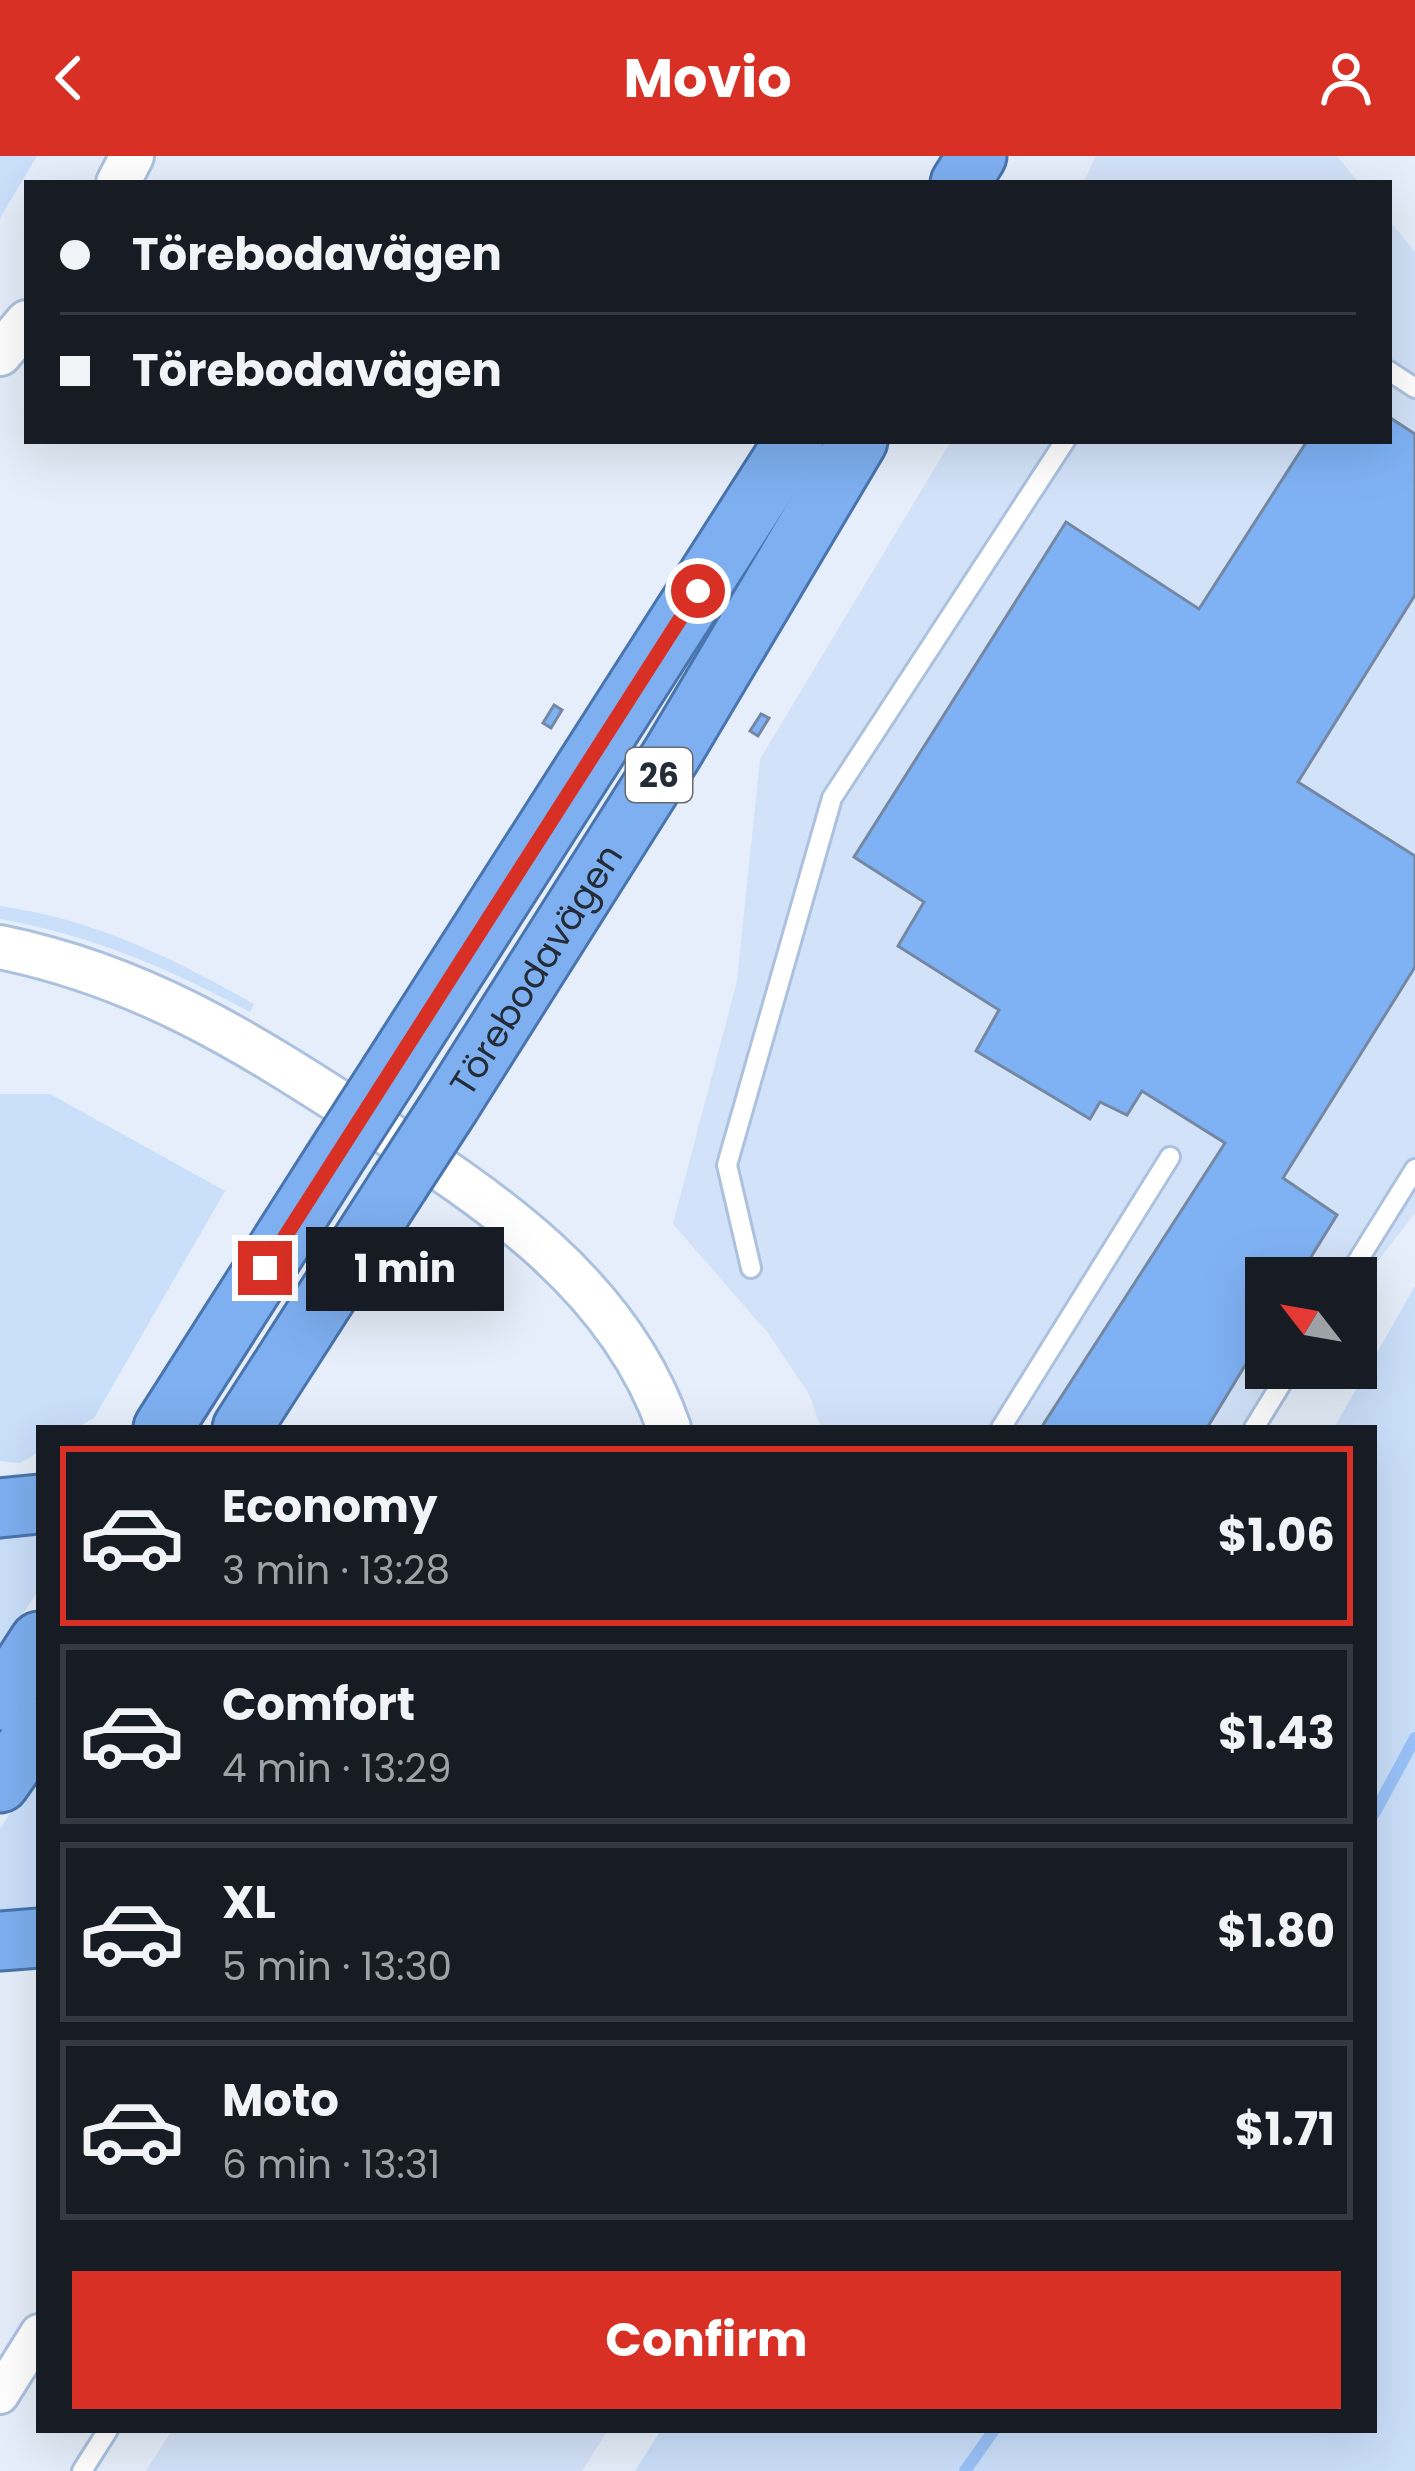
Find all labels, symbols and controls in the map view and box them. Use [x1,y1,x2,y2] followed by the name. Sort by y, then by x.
[623,40,792,116] text: Movio
[36,45,102,111] icon: back
[1313,45,1379,111] icon: person
[132,223,502,286] text: Törebodavägen
[132,339,502,402] text: Törebodavägen
[671,564,725,618] route start
[626,748,692,802] road number: 26
[437,834,635,1105] street label: Törebodavägen
[307,1226,505,1310] callout: 1 min
[238,1241,292,1295] route end
[354,1241,456,1296] text: 1 min
[1245,1257,1377,1389] north arrow
[1245,1257,1377,1389] map controls
[222,1475,437,1538] text: Economy
[78,1482,186,1590] icon: car
[1218,1504,1335,1567] text: $1.06
[222,1543,450,1598] text: 3 min · 13:28
[222,1673,415,1736] text: Comfort
[78,1680,186,1788] icon: car
[1218,1702,1335,1765] text: $1.43
[222,1741,452,1796] text: 4 min · 13:29
[222,1871,276,1934] text: XL
[78,1878,186,1986] icon: car
[1217,1900,1335,1963] text: $1.80
[222,1939,452,1994] text: 5 min · 13:30
[222,2069,339,2132] text: Moto
[78,2076,186,2184] icon: car
[1235,2098,1335,2161] text: $1.71
[222,2137,440,2192] text: 6 min · 13:31
[72,2271,1341,2409] button: Confirm

